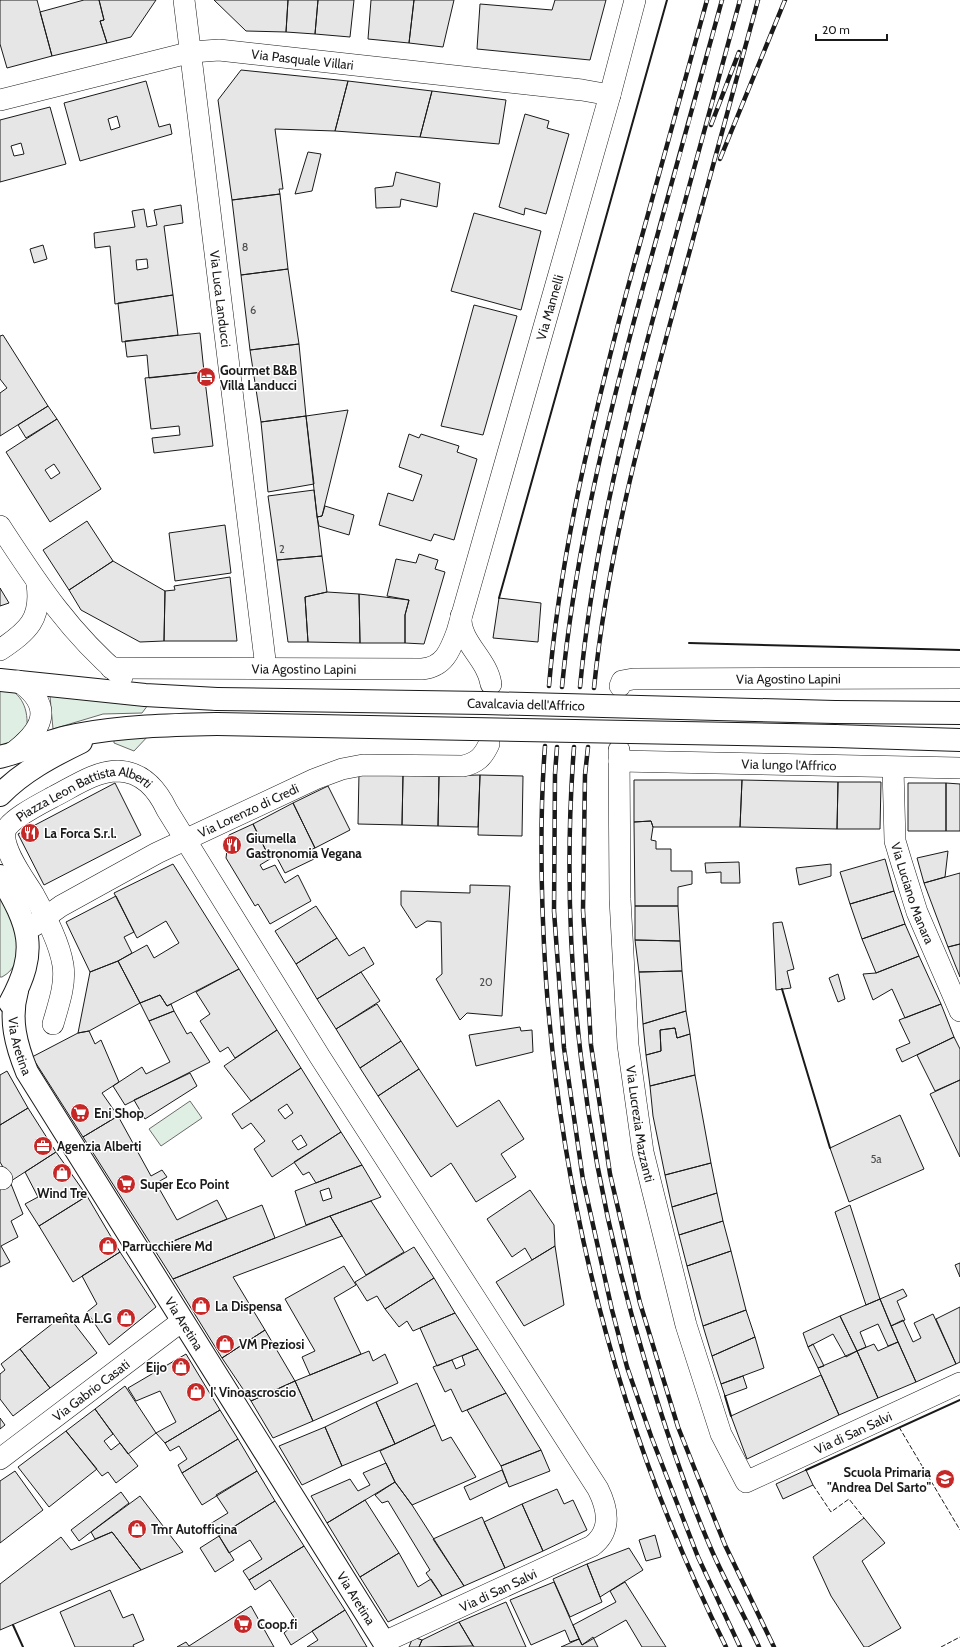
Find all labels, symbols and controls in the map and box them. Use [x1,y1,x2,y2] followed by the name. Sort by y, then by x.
[816,16,887,42] scale bar
[822,22,850,37] text: 20 m
[251,46,355,73] street label: Via Pasquale Villari
[242,240,248,254] house number: 8
[207,249,235,348] street label: Via Luca Landucci
[533,273,566,342] street label: Via Mannelli
[250,303,256,317] house number: 6
[220,362,297,393] place label: Gourmet B&B Villa Landucci
[195,366,217,388] hotel icon: Gourmet B&B Villa Landucci
[279,542,285,556] house number: 2
[252,660,356,677] street label: Via Agostino Lapini
[736,670,841,687] street label: Via Agostino Lapini
[467,695,585,714] street label: Cavalcavia dell'Affrico
[741,756,837,773] street label: Via lungo l'Affrico
[13,763,156,825] street label: Piazza Leon Battista Alberti
[195,780,301,841] street label: Via Lorenzo di Credi
[19,822,41,844] restaurant icon: La Forca S.r.l.
[44,825,117,841] place label: La Forca S.r.l.
[246,830,362,861] place label: Giumella Gastronomia Vegana
[221,834,243,856] restaurant icon: Giumella Gastronomia Vegana
[888,840,938,947] street label: Via Luciano Manara
[479,975,493,989] house number: 20
[5,1016,36,1078] street label: Via Aretina
[623,1065,658,1184] street label: Via Lucrezia Mazzanti
[69,1102,91,1124] supermarket icon: Eni Shop
[94,1105,145,1121] place label: Eni Shop
[32,1135,54,1157] office icon: Agenzia Alberti
[57,1138,141,1154] place label: Agenzia Alberti
[870,1152,882,1166] house number: 5a
[51,1162,73,1184] shop icon: Wind Tre
[115,1173,137,1195] supermarket icon: Super Eco Point
[140,1176,230,1192] place label: Super Eco Point
[37,1185,87,1201] place label: Wind Tre
[97,1235,119,1257] shop icon: Parrucchiere Md
[122,1238,212,1254] place label: Parrucchiere Md
[162,1294,208,1354] street label: Via Aretina
[190,1295,212,1317] shop icon: La Dispensa
[215,1298,283,1314] place label: La Dispensa
[115,1307,137,1329] shop icon: Ferramenta A.L.G
[16,1310,112,1326] place label: Ferramenta A.L.G
[214,1333,236,1355] shop icon: VM Preziosi
[239,1336,304,1352] place label: VM Preziosi
[49,1356,133,1424] street label: Via Gabrio Casati
[170,1356,192,1378] shop icon: Eijo
[146,1359,168,1375] place label: Eijo
[185,1381,207,1403] shop icon: I' Vinoascroscio
[210,1384,297,1400] place label: I' Vinoascroscio
[812,1408,894,1457] street label: Via di San Salvi
[827,1464,932,1495] place label: Scuola Primaria "Andrea Del Sarto"
[934,1468,956,1490] school or university icon: Scuola Primaria "Andrea Del Sarto"
[126,1518,148,1540] shop icon: Tmr Autofficina
[151,1521,238,1537] place label: Tmr Autofficina
[457,1565,539,1615] street label: Via di San Salvi
[334,1569,379,1628] street label: Via Aretina
[232,1613,254,1635] supermarket icon: Coop.fi
[257,1616,297,1632] place label: Coop.fi

